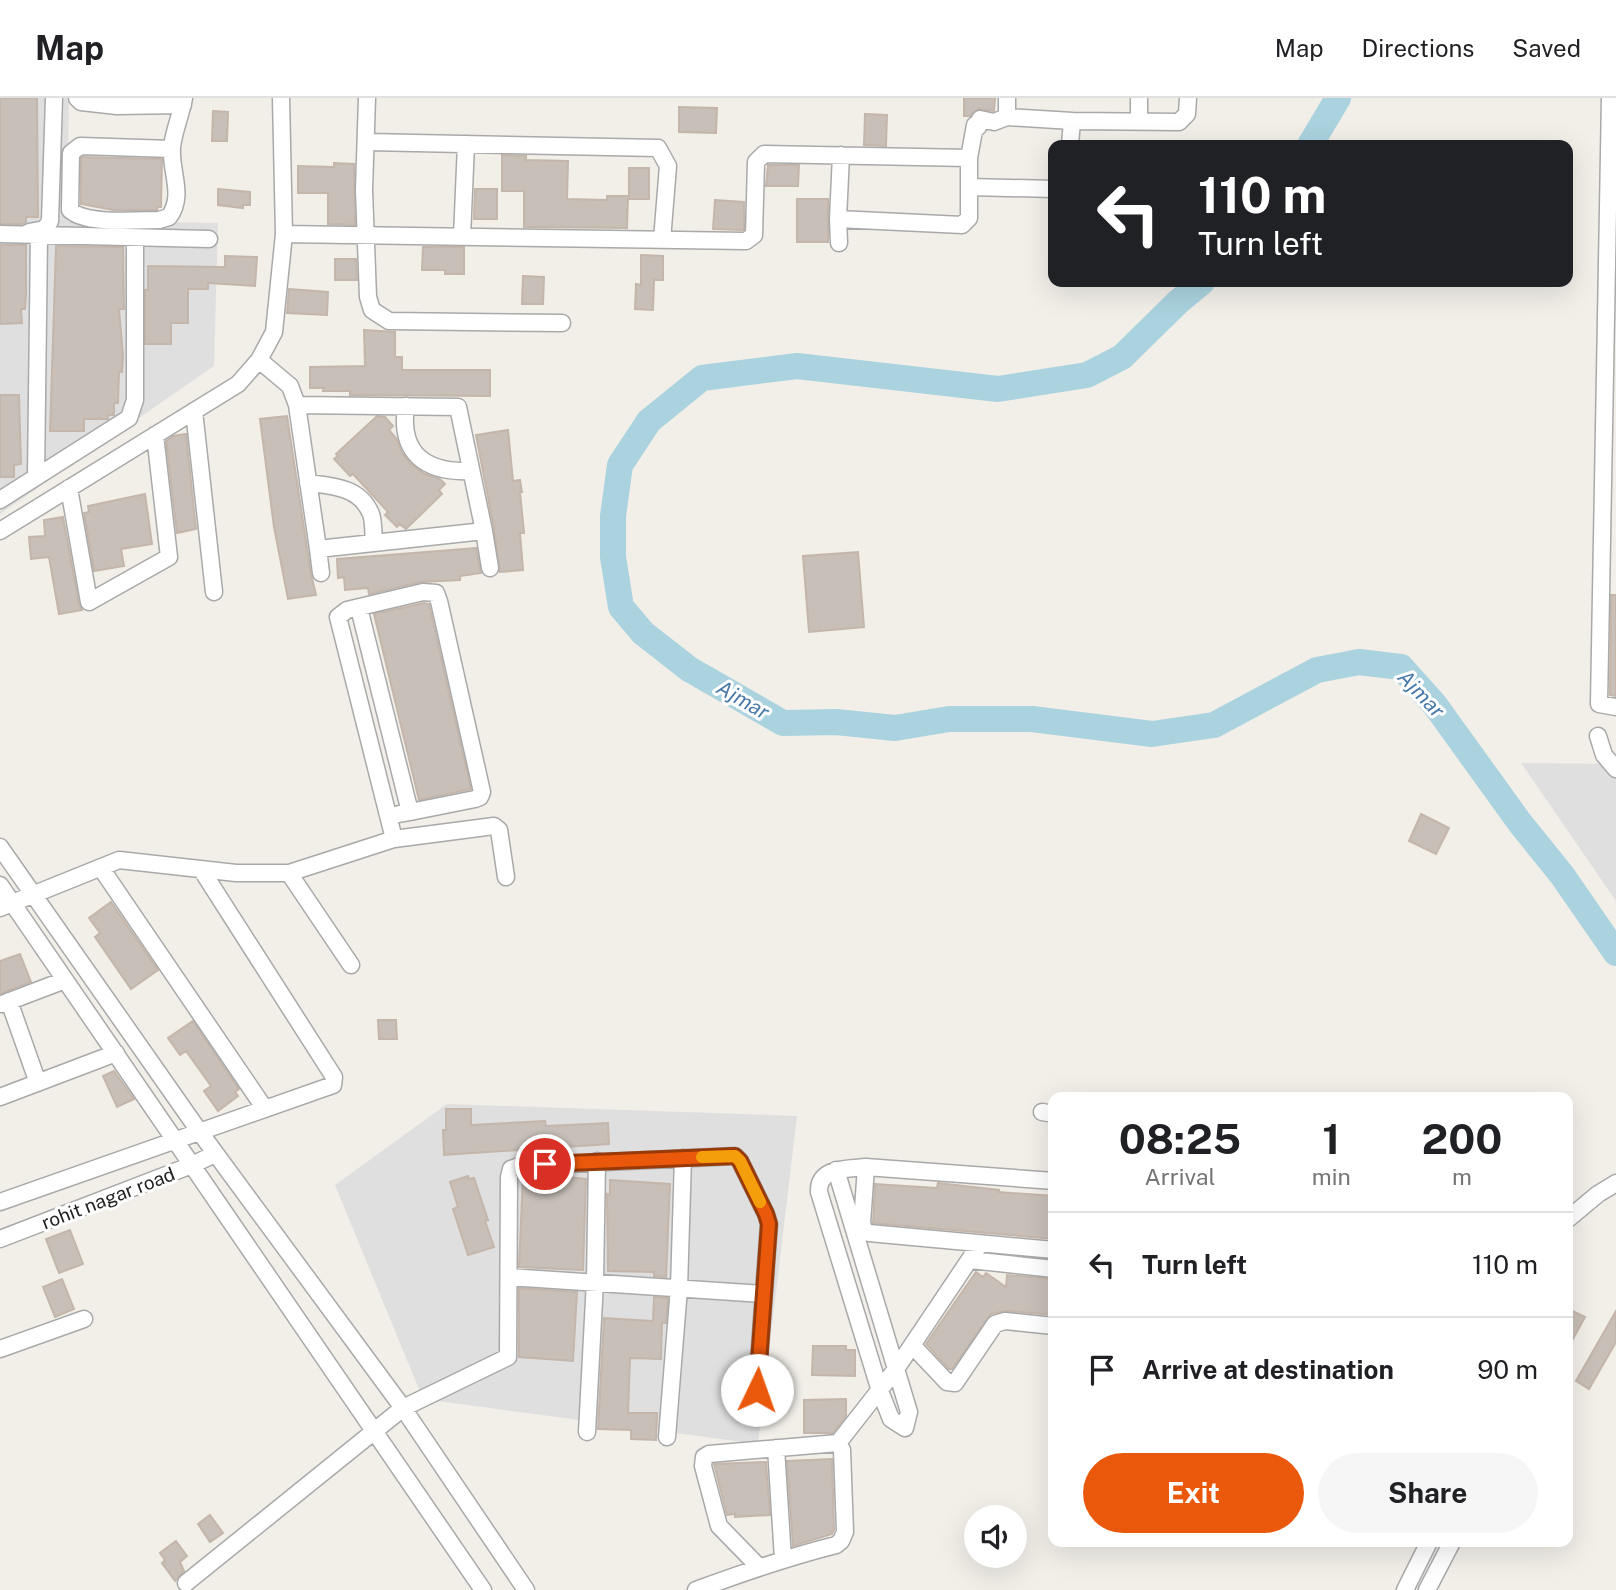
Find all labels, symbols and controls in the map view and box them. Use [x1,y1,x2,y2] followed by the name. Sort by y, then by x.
[35,29,104,67] text: Map
[1275,34,1324,62] text: Map
[1362,34,1474,62] text: Directions
[1512,34,1581,62] text: Saved
[1198,166,1326,224] text: 110 m
[1083,168,1174,259] icon: left
[1198,225,1323,262] text: Turn left
[1393,665,1451,723] water label: Ajmar
[713,675,775,725] water label: Ajmar
[1119,1114,1241,1163] text: 08:25
[1322,1114,1340,1163] text: 1
[1422,1114,1502,1163] text: 200
[515,1134,575,1194] pin
[526,1145,564,1183] icon: arrive
[38,1162,178,1234] street label: rohit nagar road
[1144,1163,1215,1190] text: Arrival
[1312,1163,1351,1190] text: min
[1452,1163,1472,1190] text: m
[1083,1246,1121,1284] icon: left
[1142,1249,1247,1280] text: Turn left
[1472,1249,1538,1280] text: 110 m
[1083,1351,1121,1389] icon: arrive
[720,1353,794,1427] position arrow
[1142,1354,1394,1385] text: Arrive at destination
[1477,1354,1538,1385] text: 90 m
[1083,1453,1304,1533] button: Exit
[1318,1453,1538,1533] button: Share
[964,1505,1027,1568] map controls
[964,1505,1027,1568] button: sound

